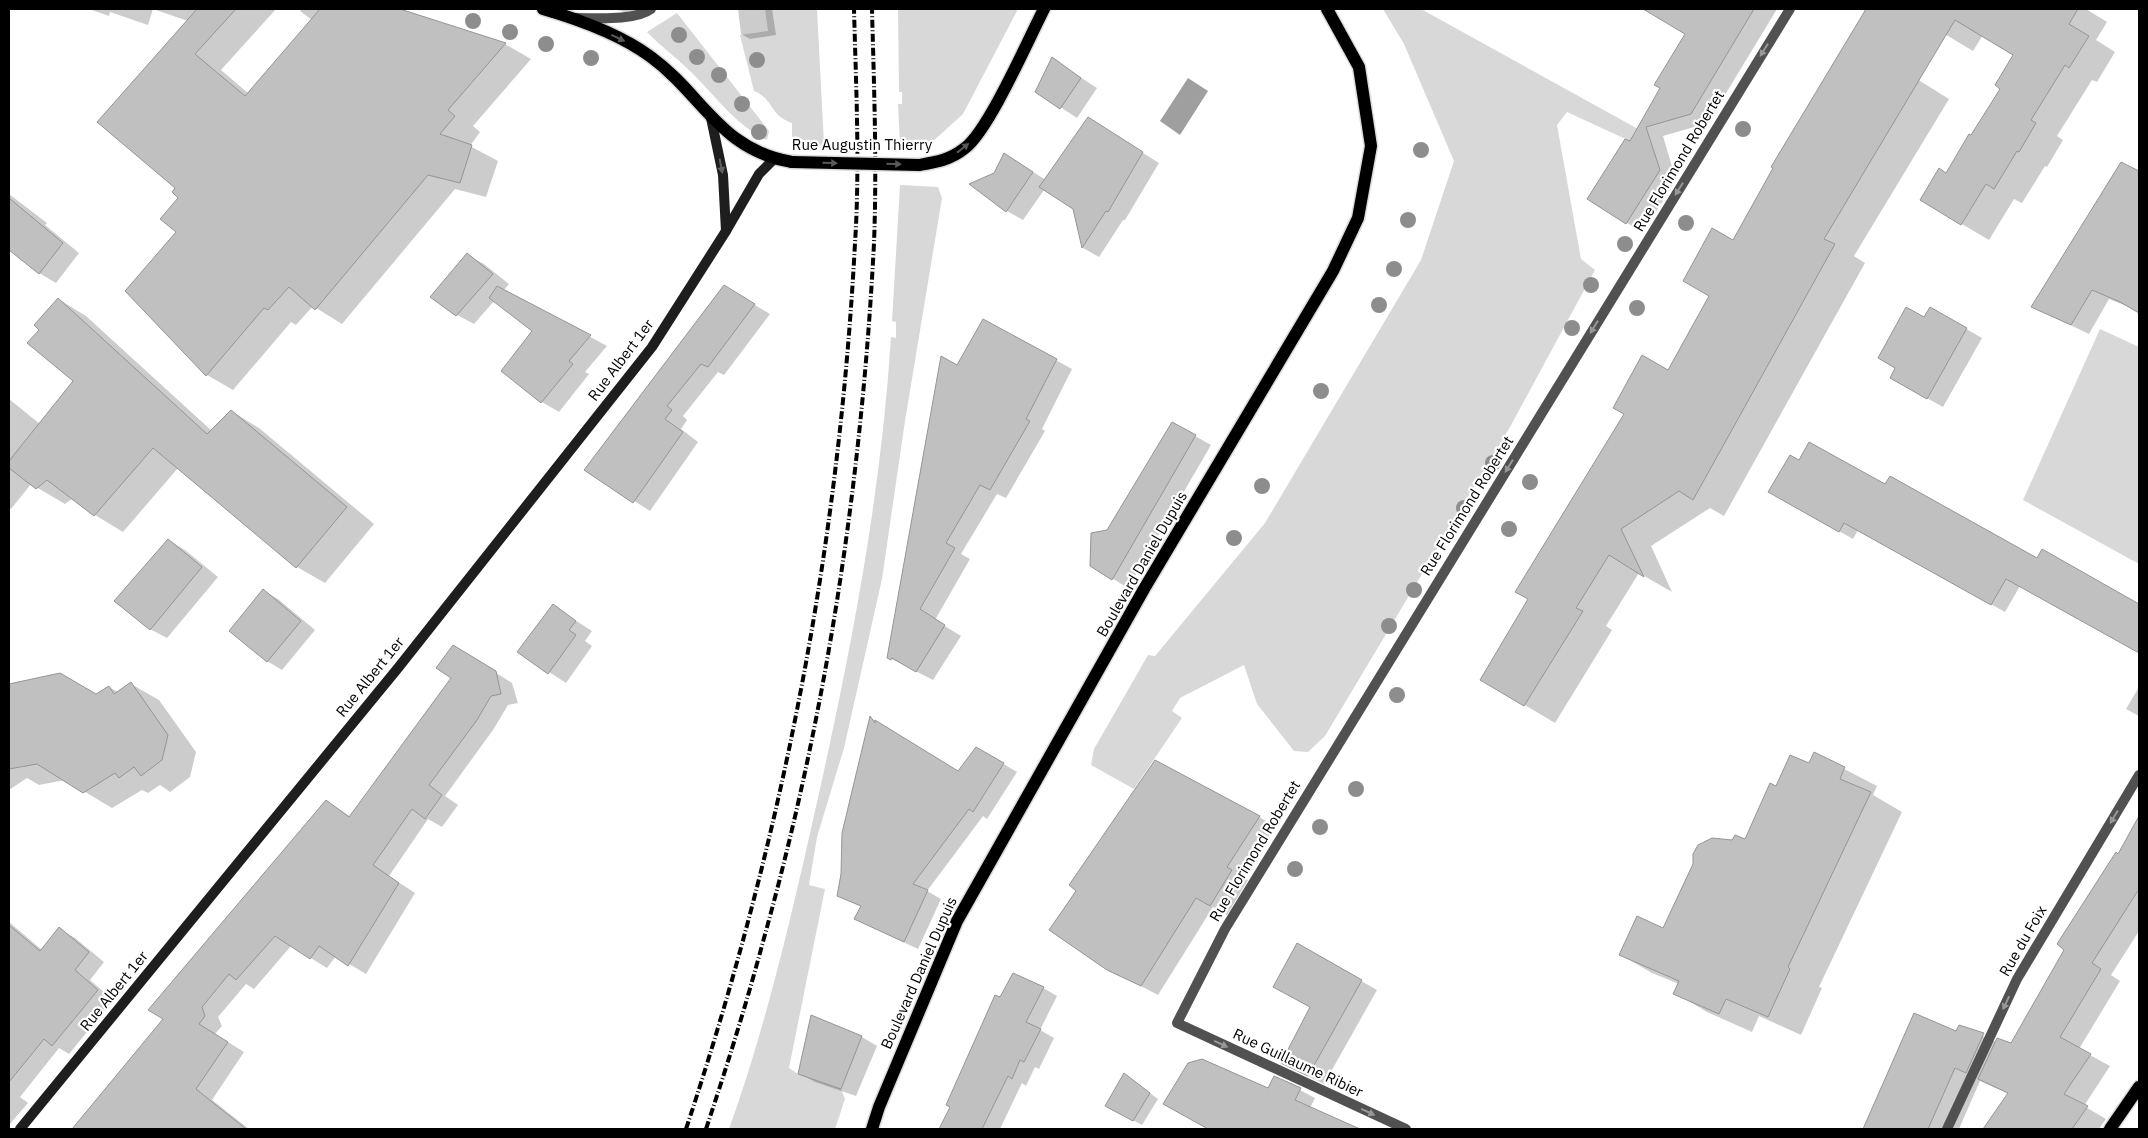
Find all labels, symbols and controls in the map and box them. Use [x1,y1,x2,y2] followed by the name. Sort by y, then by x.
[610,33,625,42] one-way arrow
[1760,44,1769,57] one-way arrow
[1629,87,1728,235] street label: Rue Florimond Robertet
[792,135,933,154] street label: Rue Augustin Thierry
[957,143,970,154] one-way arrow
[717,159,725,174] one-way arrow
[823,159,839,167] one-way arrow
[886,160,902,168] one-way arrow
[1675,182,1684,196] one-way arrow
[584,315,658,404] street label: Rue Albert 1er
[1590,321,1599,334] one-way arrow
[1416,432,1517,579] street label: Rue Florimond Robertet
[1505,459,1514,473] one-way arrow
[1092,488,1191,640] street label: Boulevard Daniel Dupuis
[332,632,408,721] street label: Rue Albert 1er
[1205,777,1304,925] street label: Rue Florimond Robertet
[2110,810,2119,823] one-way arrow
[876,894,961,1052] street label: Boulevard Daniel Dupuis
[1995,902,2051,979] street label: Rue du Foix
[76,946,152,1035] street label: Rue Albert 1er
[2002,995,2011,1010] one-way arrow
[1230,1024,1367,1101] street label: Rue Guillaume Ribier
[1214,1040,1228,1048] one-way arrow
[1361,1108,1375,1116] one-way arrow

